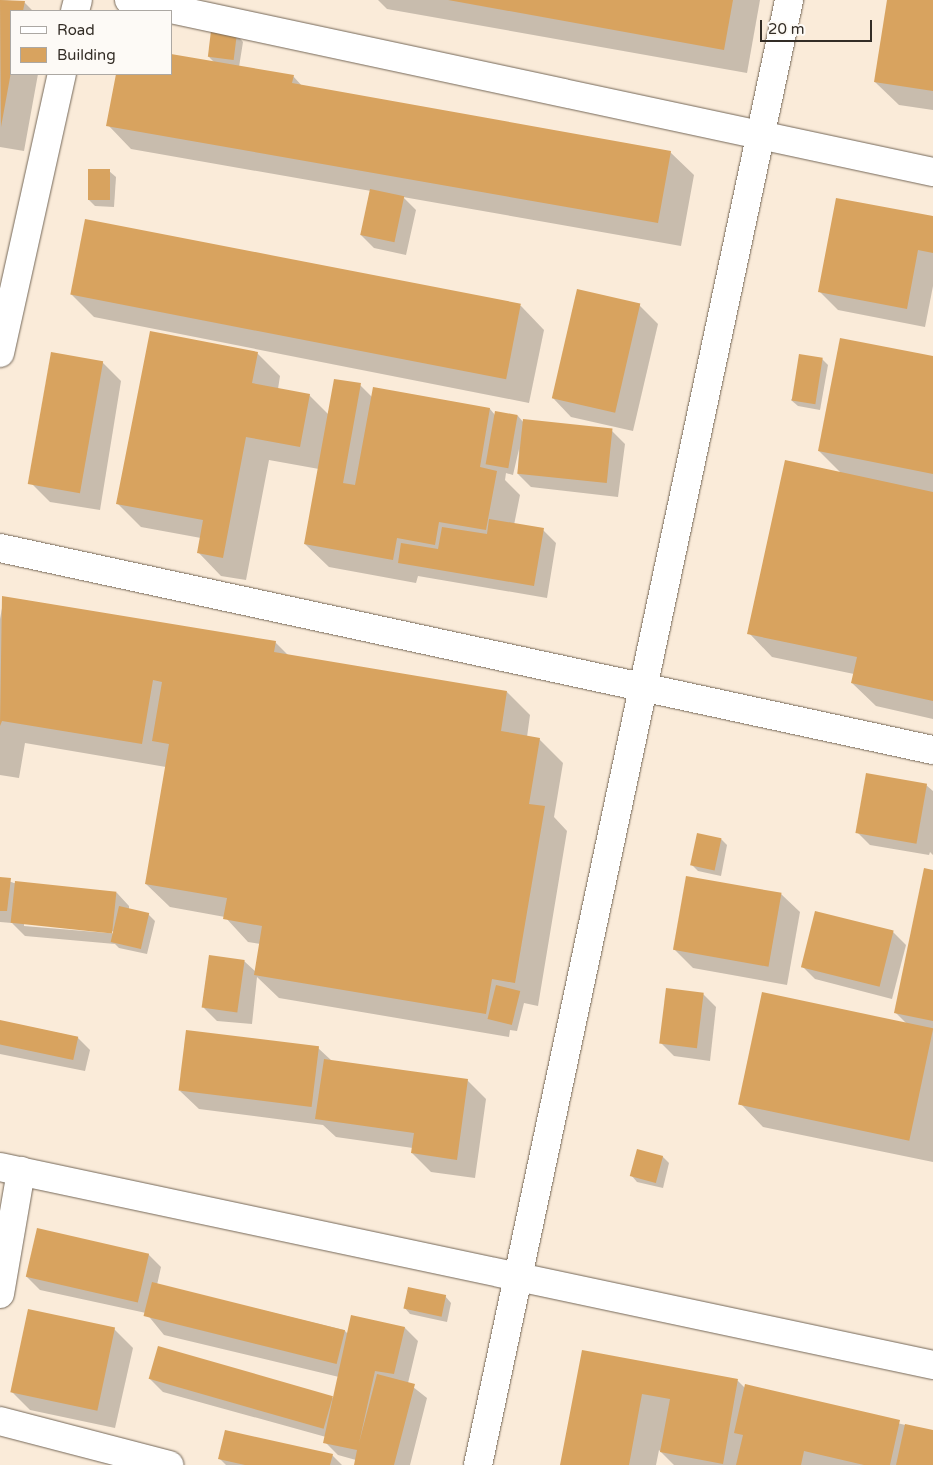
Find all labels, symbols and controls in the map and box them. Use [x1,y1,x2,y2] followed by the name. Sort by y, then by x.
[10,10,172,75] legend
[763,10,876,42] scale bar
[768,20,805,38] text: 20 m
[57,21,95,39] text: Road
[57,46,116,64] text: Building

